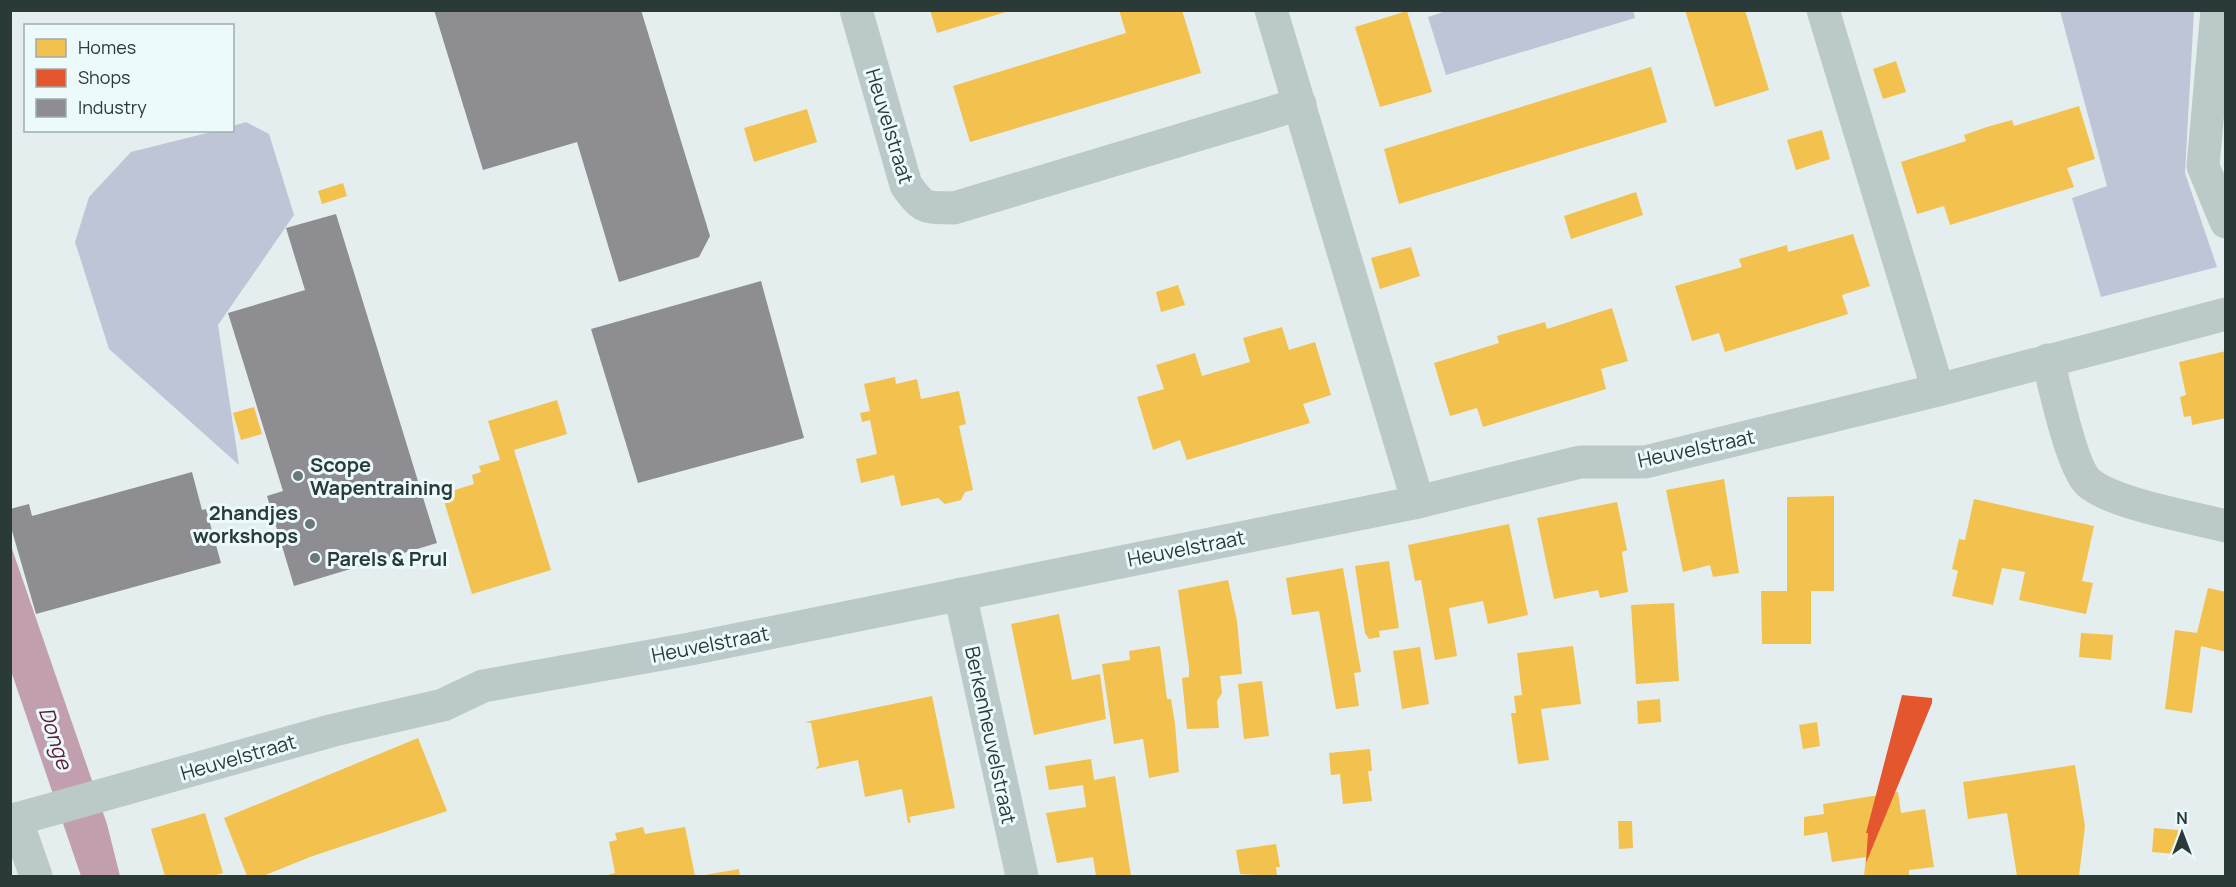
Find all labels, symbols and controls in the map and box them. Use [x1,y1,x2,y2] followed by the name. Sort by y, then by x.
[24,24,234,132] legend
[78,35,136,59] text: Homes
[78,65,130,89] text: Shops
[860,65,920,187] street label: Heuvelstraat
[78,95,147,119] text: Industry
[1635,422,1757,474] street label: Heuvelstraat
[310,451,453,501] place label: Scope Wapentraining
[291,469,305,483] marker: Scope Wapentraining
[193,499,298,549] place label: 2handjes workshops
[303,517,317,531] marker: 2handjes workshops
[1125,523,1247,573] street label: Heuvelstraat
[327,545,448,572] place label: Parels & Prul
[308,551,322,565] marker: Parels & Prul
[649,619,771,669] street label: Heuvelstraat
[959,644,1023,826] street label: Berkenheuvelstraat
[33,703,80,774] water label: Donge
[177,728,299,786] street label: Heuvelstraat
[2152,803,2212,863] north arrow
[2176,807,2188,829] text: N

